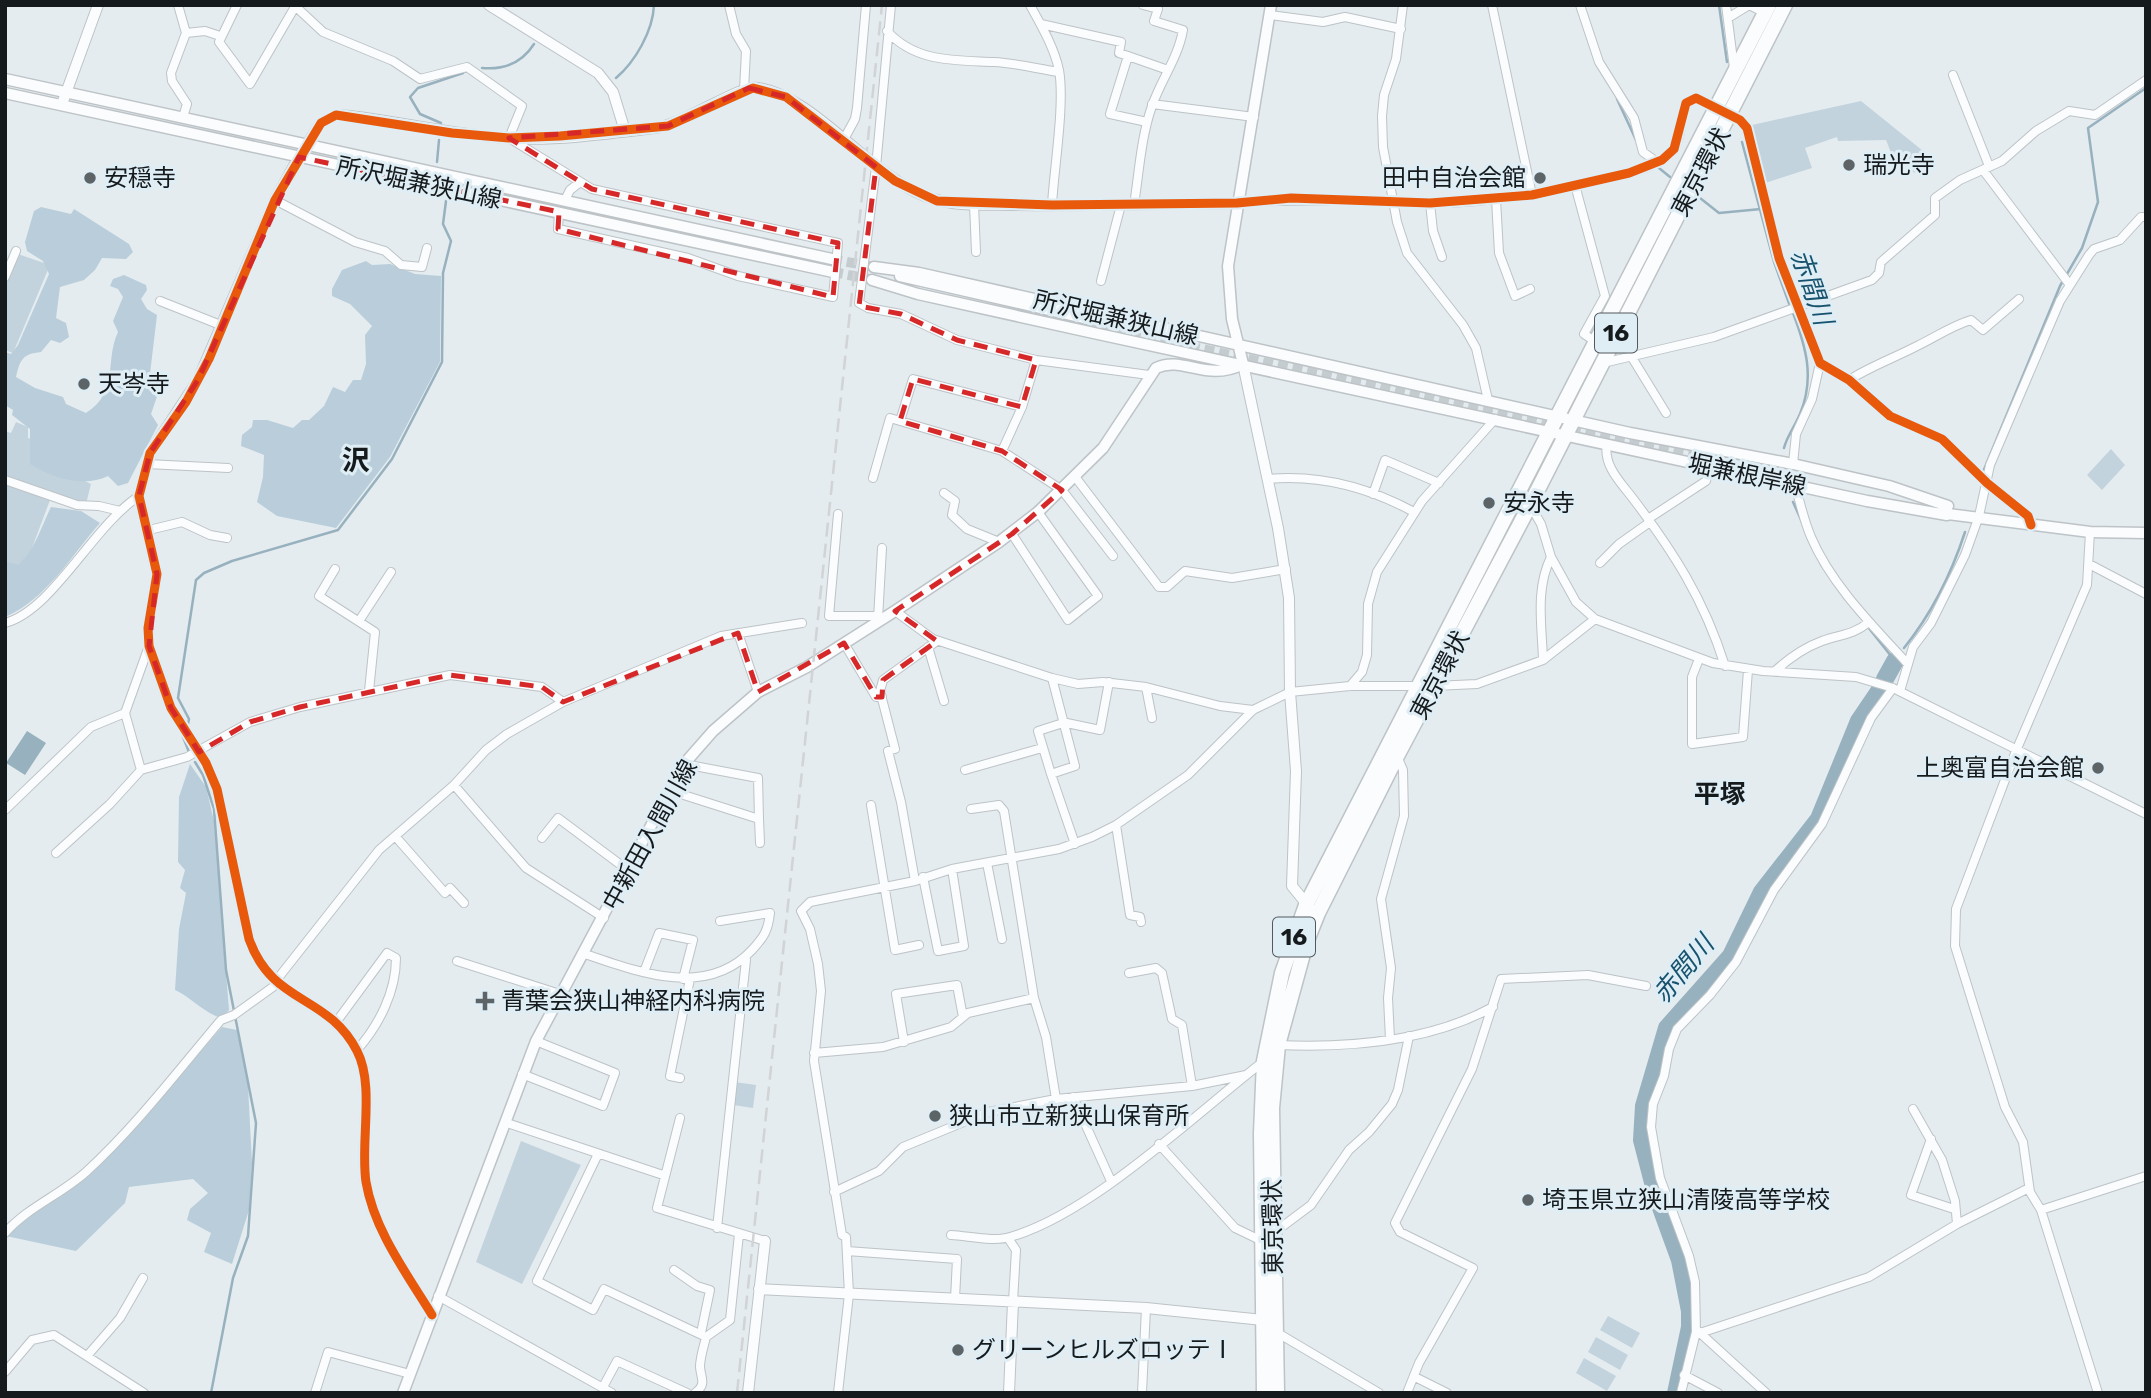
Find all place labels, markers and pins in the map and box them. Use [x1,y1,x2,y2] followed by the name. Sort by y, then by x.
[1863,151,1935,179] place label: 瑞光寺
[1841,157,1857,173] marker: 瑞光寺
[104,164,176,192] place label: 安穏寺
[1382,164,1526,192] place label: 田中自治会館
[82,170,98,186] marker: 安穏寺
[1532,170,1548,186] marker: 田中自治会館
[98,370,170,398] place label: 天岑寺
[76,376,92,392] marker: 天岑寺
[1503,489,1575,517] place label: 安永寺
[1481,495,1497,511] marker: 安永寺
[1916,754,2084,782] place label: 上奥富自治会館
[2090,760,2106,776] marker: 上奥富自治会館
[501,987,765,1015] place label: 青葉会狭山神経内科病院
[475,991,495,1011] marker: 青葉会狭山神経内科病院
[949,1102,1189,1130] place label: 狭山市立新狭山保育所
[927,1108,943,1124] marker: 狭山市立新狭山保育所
[1542,1186,1830,1214] place label: 埼玉県立狭山清陵高等学校
[1520,1192,1536,1208] marker: 埼玉県立狭山清陵高等学校
[972,1336,1235,1364] place label: グリーンヒルズロッテⅠ
[950,1342,966,1358] marker: グリーンヒルズロッテⅠ

